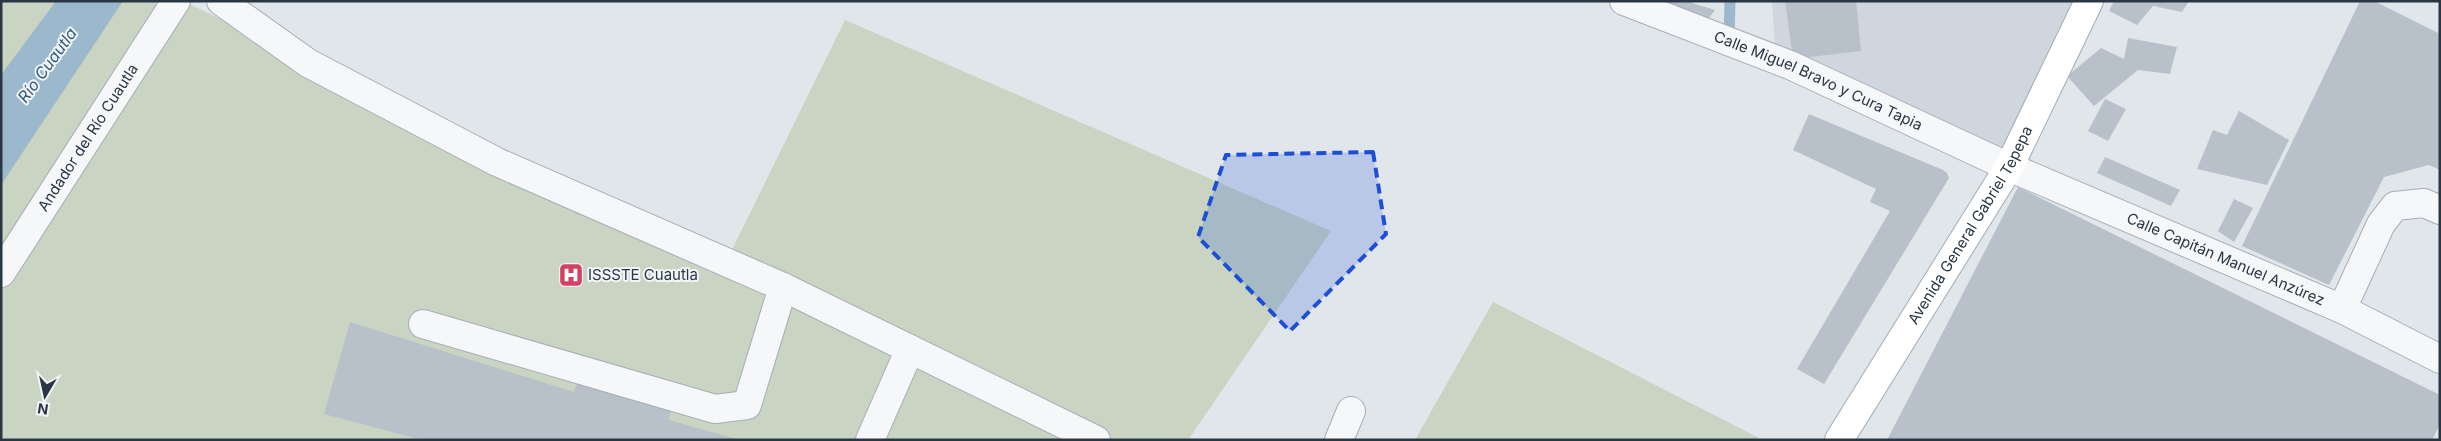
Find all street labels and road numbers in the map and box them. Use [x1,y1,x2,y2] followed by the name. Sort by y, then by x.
[1711,27,1926,134] street label: Calle Miguel Bravo y Cura Tapia
[33,60,142,215] street label: Andador del Río Cuautla
[1903,123,2036,328] street label: Avenida General Gabriel Tepepa
[2124,208,2328,310] street label: Calle Capitán Manuel Anzúrez

